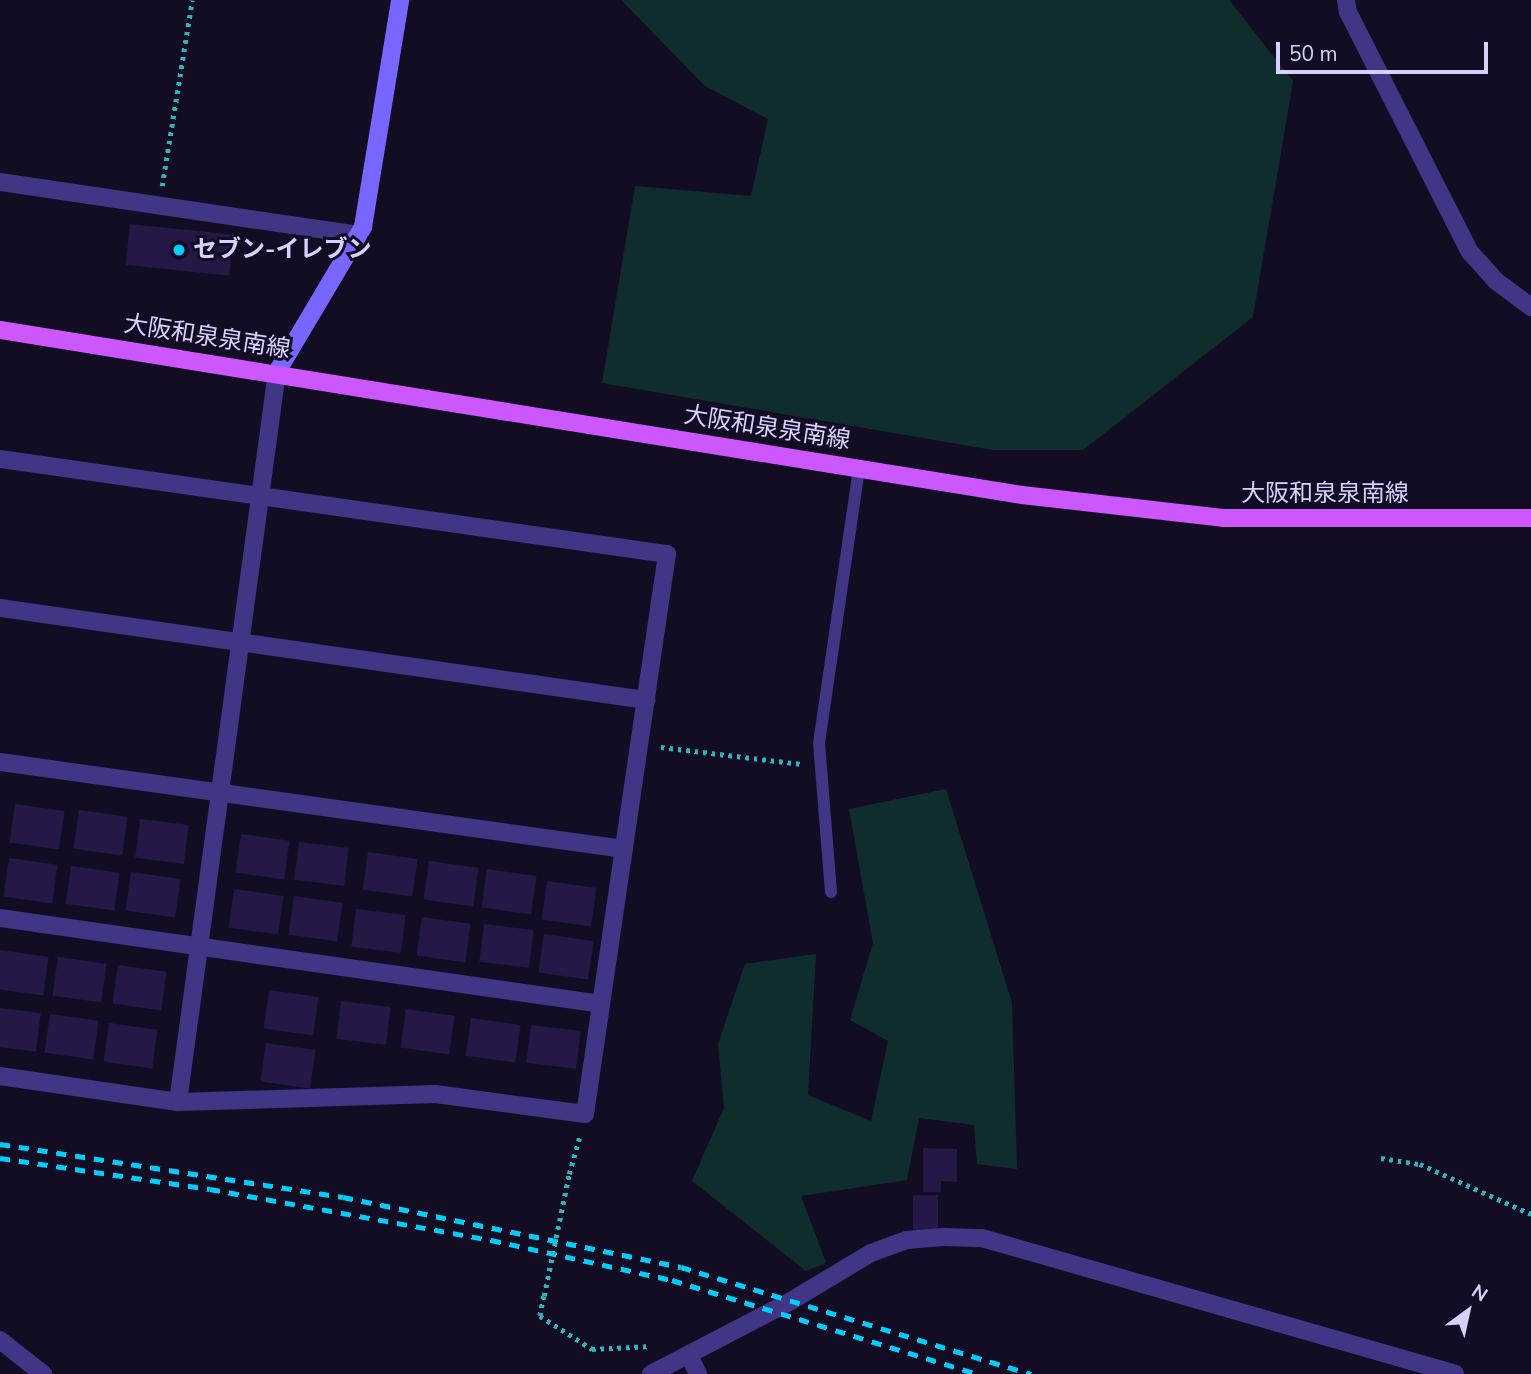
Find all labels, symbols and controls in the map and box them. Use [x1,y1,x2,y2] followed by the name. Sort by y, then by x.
[1279,28,1491,72] scale bar
[1289,40,1338,68] text: 50 m
[193,236,371,264] place label: セブン-イレブン
[171,242,187,258] marker: セブン-イレブン
[122,310,292,364] street label: 大阪和泉泉南線
[682,401,852,455] street label: 大阪和泉泉南線
[1241,480,1409,508] street label: 大阪和泉泉南線
[1433,1276,1503,1346] north arrow
[1466,1279,1492,1308] text: N

